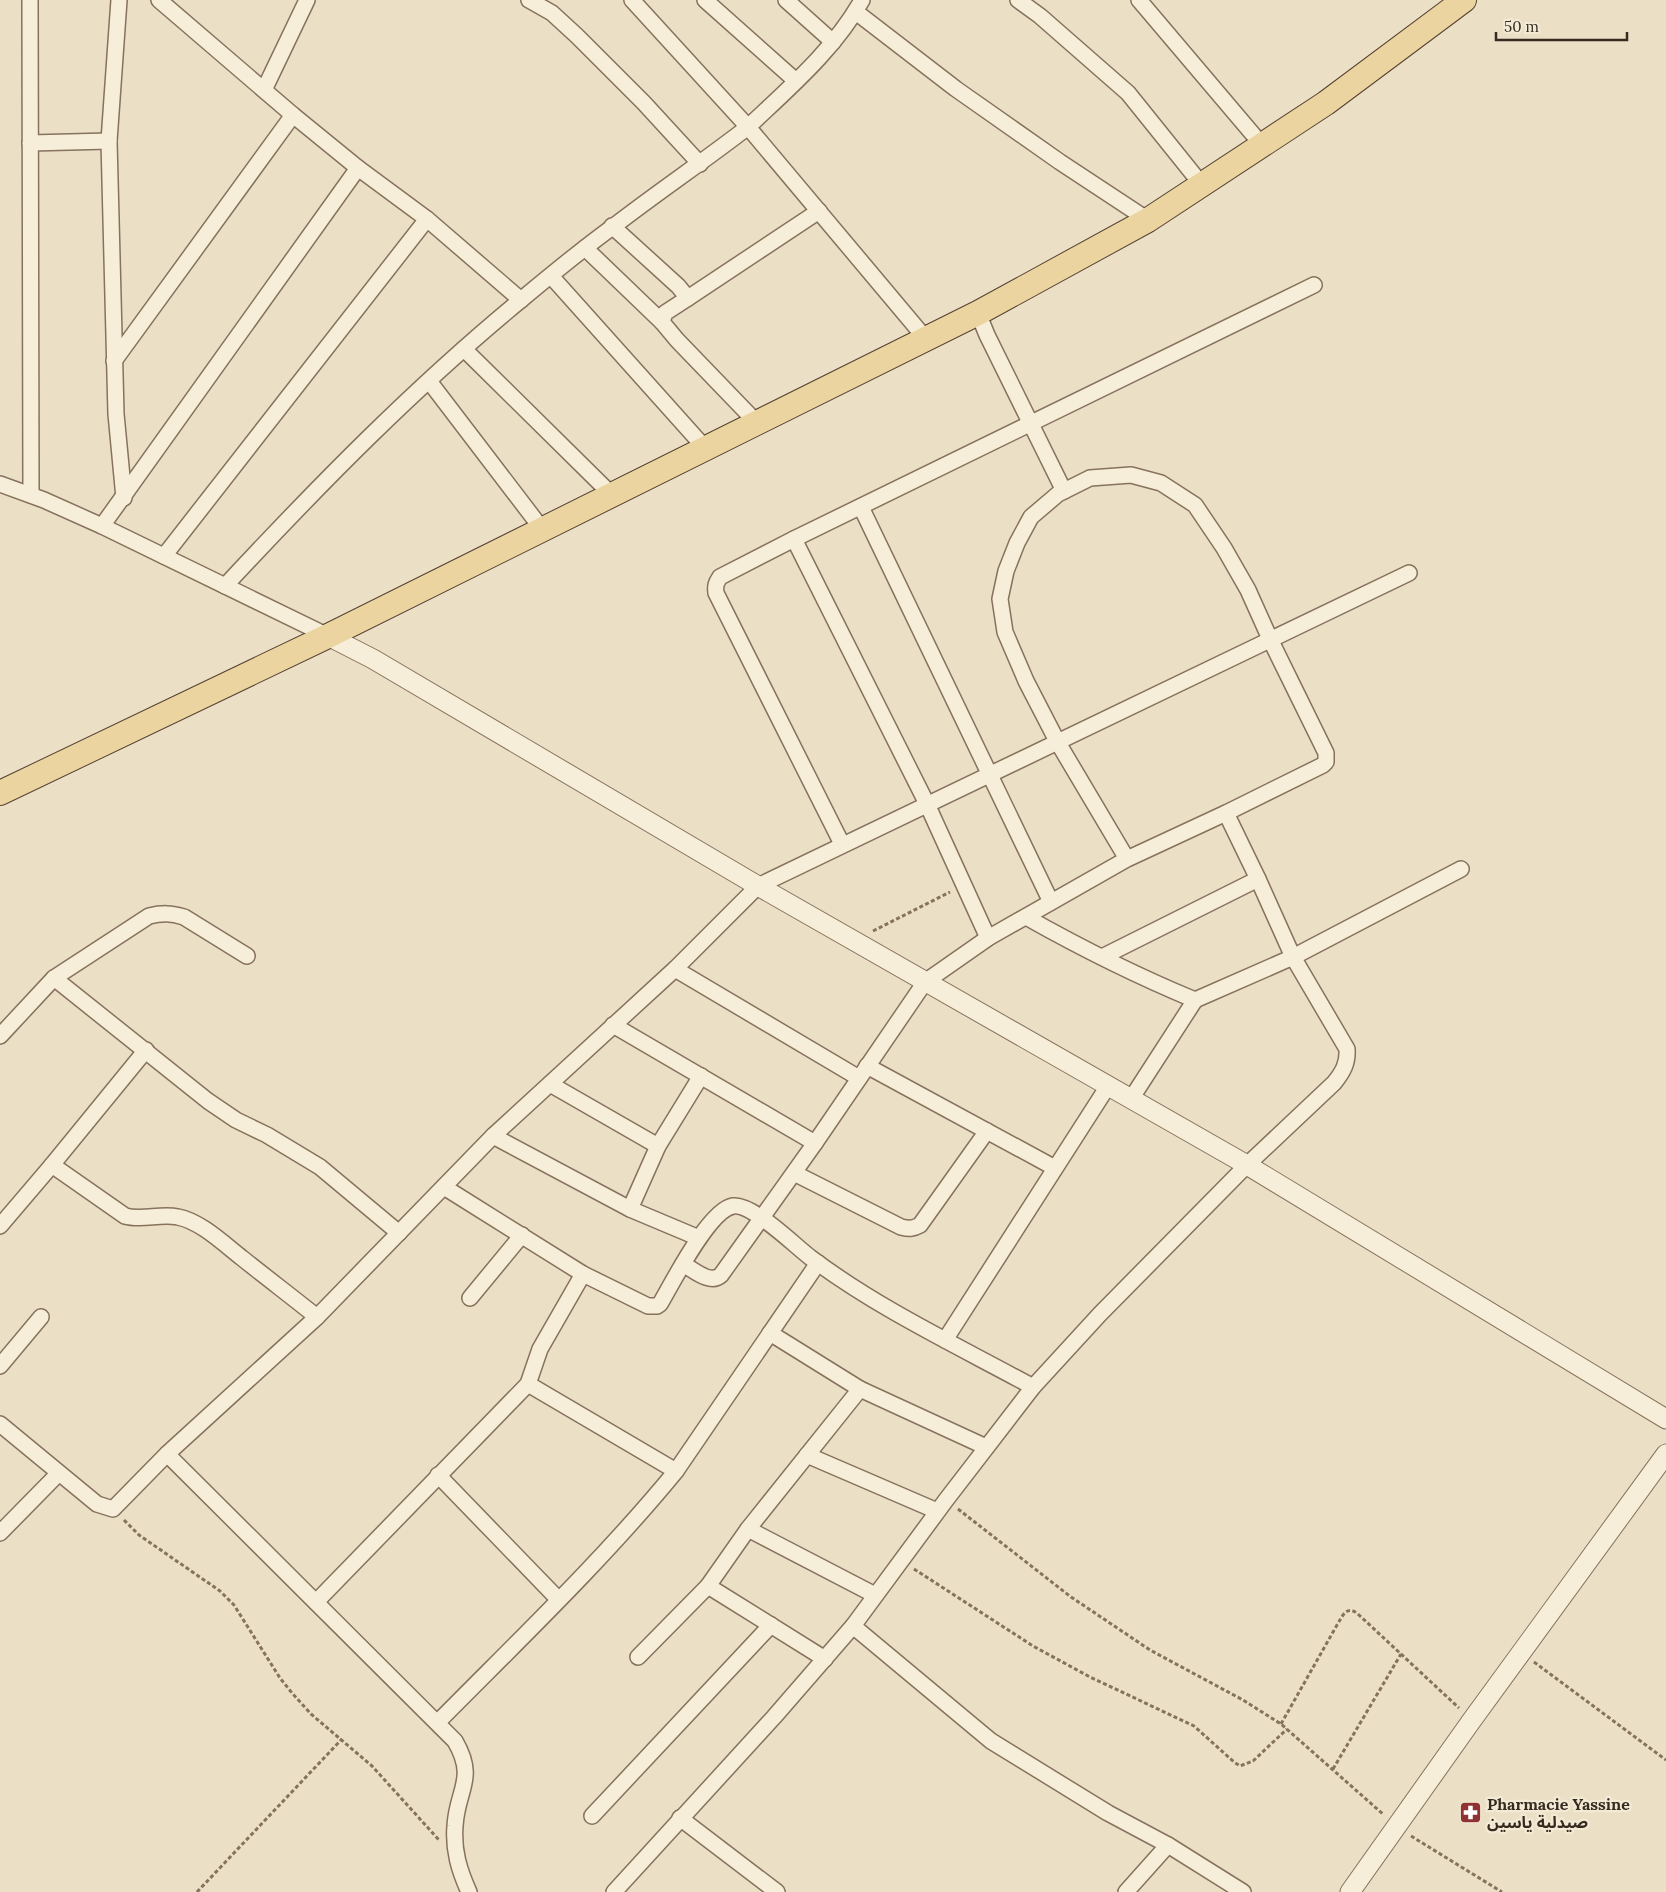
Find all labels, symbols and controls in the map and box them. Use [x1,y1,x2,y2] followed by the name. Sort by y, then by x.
[1496,10,1627,42] scale bar
[1504,17,1539,36] text: 50 m
[1487,1794,1630,1832] place label: Pharmacie Yassine صيدلية ياسين
[1459,1801,1483,1825] pharmacy icon: Pharmacie Yassine صيدلية ياسين

